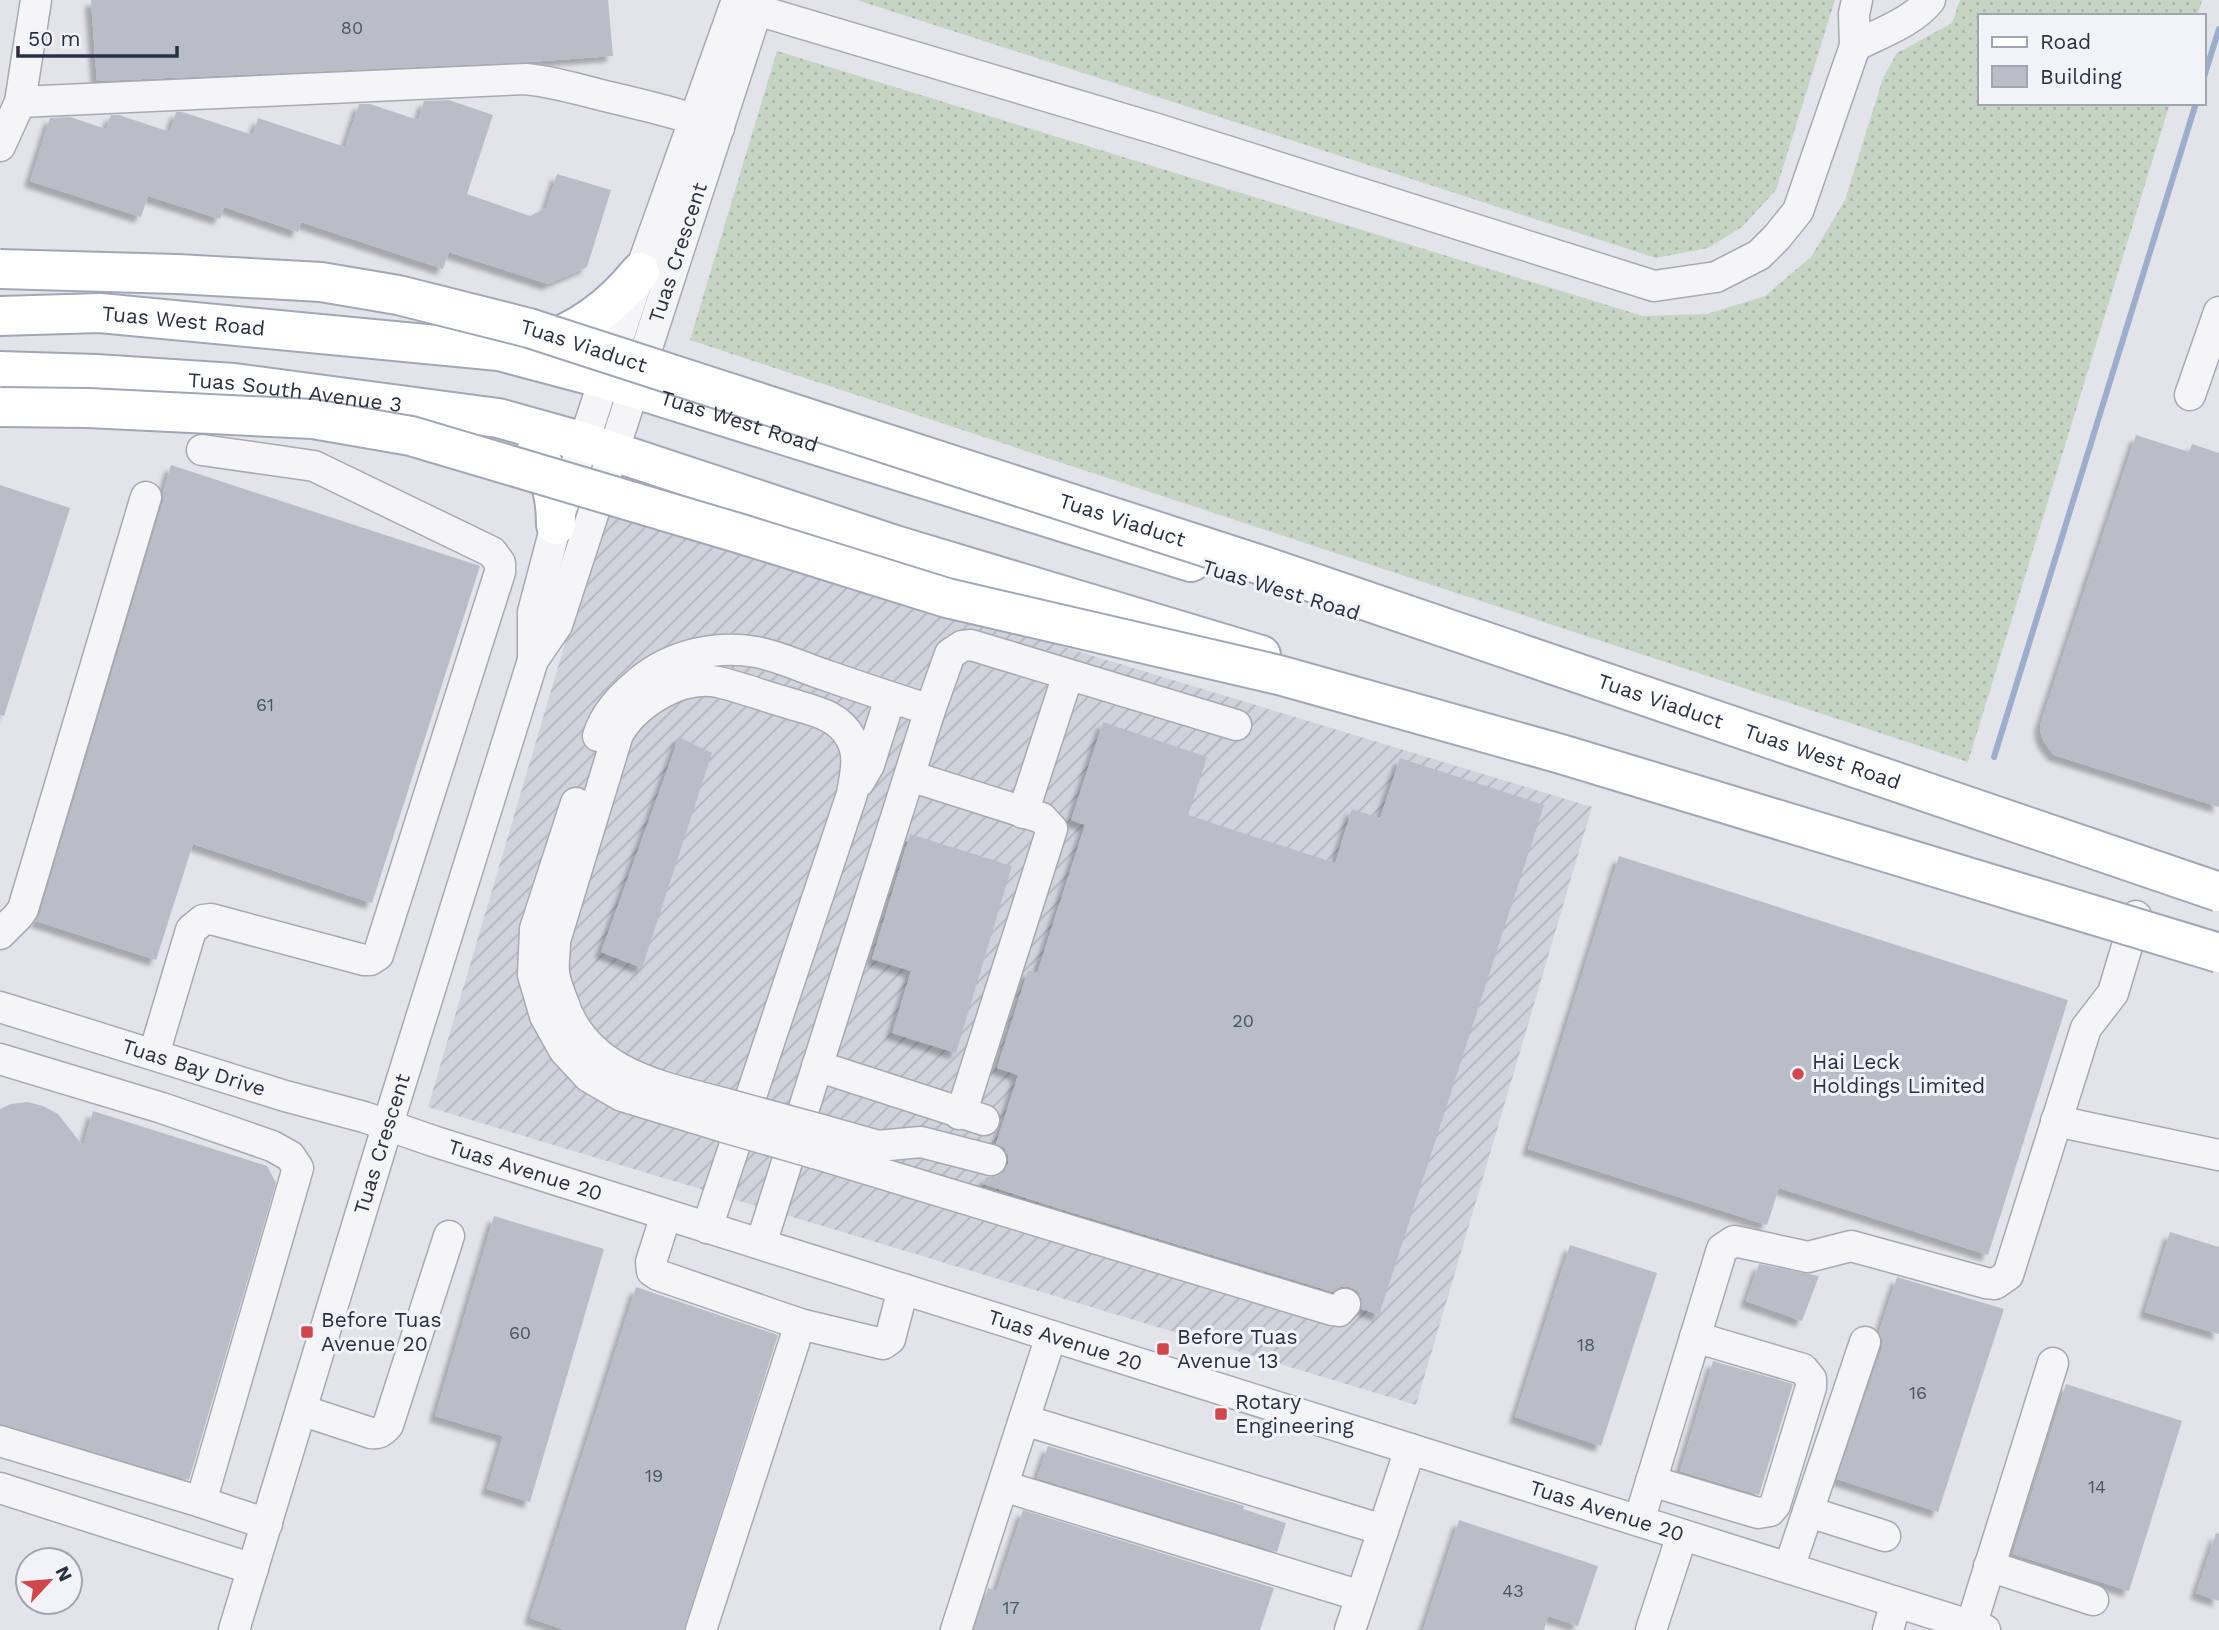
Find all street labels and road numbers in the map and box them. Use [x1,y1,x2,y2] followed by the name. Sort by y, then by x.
[643,179,712,326] street label: Tuas Crescent
[101,300,266,341] street label: Tuas West Road
[518,313,650,377] street label: Tuas Viaduct
[187,367,404,417] street label: Tuas South Avenue 3
[657,384,821,457] street label: Tuas West Road
[1056,487,1189,552] street label: Tuas Viaduct
[1199,554,1363,625] street label: Tuas West Road
[1594,668,1727,734] street label: Tuas Viaduct
[1741,718,1904,794] street label: Tuas West Road
[119,1033,269,1101] street label: Tuas Bay Drive
[348,1070,415,1217] street label: Tuas Crescent
[445,1134,606,1206] street label: Tuas Avenue 20
[985,1304,1145,1376] street label: Tuas Avenue 20
[1527,1474,1687,1546] street label: Tuas Avenue 20

